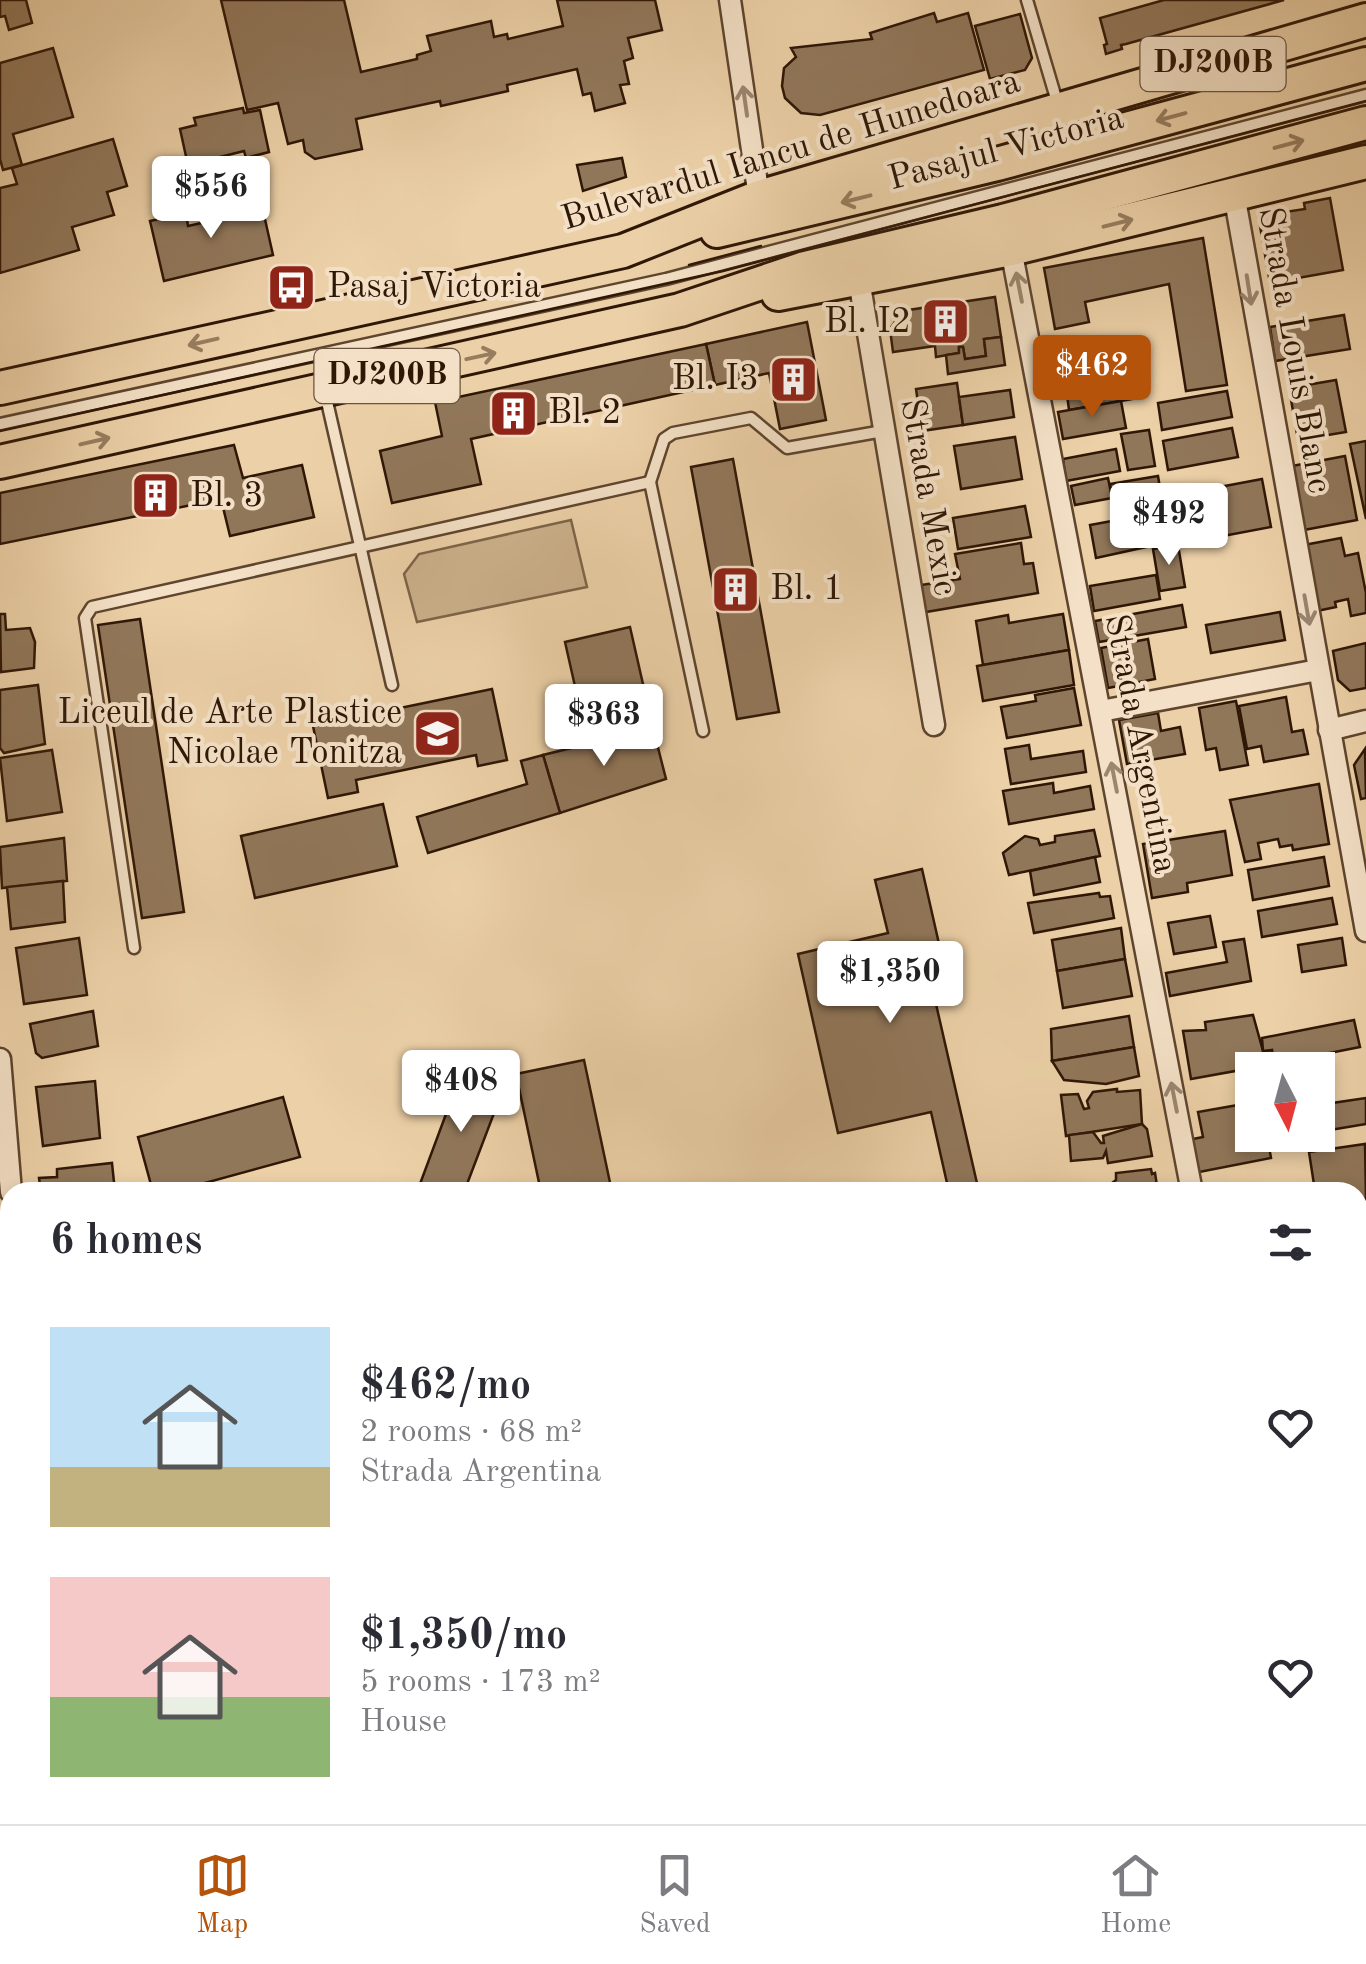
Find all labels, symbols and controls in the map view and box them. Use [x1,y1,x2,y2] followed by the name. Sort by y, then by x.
[1140,37,1286,91] road number: DJ200B
[558,64,1024,238] street label: Bulevardul Iancu de Hunedoara
[736,85,754,117] one-way arrow
[885,101,1127,197] street label: Pasajul Victoria
[1156,109,1187,128] one-way arrow
[1273,134,1304,153] one-way arrow
[152,156,270,241] pin: $556
[174,172,248,204] text: $556
[841,191,872,210] one-way arrow
[1252,204,1336,496] street label: Strada Louis Blanc
[1101,213,1133,231] one-way arrow
[266,261,318,313] bus stop icon: Pasaj Victoria
[327,270,541,305] place label: Pasaj Victoria
[1008,271,1027,303] one-way arrow
[1241,274,1259,306] one-way arrow
[920,296,972,348] building icon: Bl. I2
[824,305,911,340] place label: Bl. I2
[188,334,220,352] one-way arrow
[1033,335,1151,420] pin: $462
[464,346,496,364] one-way arrow
[314,349,460,403] road number: DJ200B
[1055,351,1129,383] text: $462
[768,353,820,405] building icon: Bl. I3
[672,362,759,397] place label: Bl. I3
[487,387,539,439] building icon: Bl. 2
[548,396,622,431] place label: Bl. 2
[893,396,963,598] street label: Strada Mexic
[78,431,110,449] one-way arrow
[129,470,181,522] building icon: Bl. 3
[190,479,264,514] place label: Bl. 3
[1110,483,1228,568] pin: $492
[1132,499,1206,531] text: $492
[709,563,761,615] building icon: Bl. 1
[770,572,844,607] place label: Bl. 1
[1298,593,1317,626] one-way arrow
[1098,611,1182,877] street label: Strada Argentina
[545,684,663,769] pin: $363
[58,696,402,771] place label: Liceul de Arte Plastice Nicolae Tonitza
[567,700,641,732] text: $363
[411,707,463,759] school or university icon: Liceul de Arte Plastice Nicolae Tonitza
[1103,762,1122,794] one-way arrow
[809,941,971,1026] pin: $1,350
[839,957,941,989] text: $1,350
[402,1050,520,1135] pin: $408
[1235,1052,1335,1152] north arrow
[1235,1052,1335,1152] map controls
[424,1066,498,1098] text: $408
[1164,1081,1183,1114] one-way arrow
[1263,1215,1318,1270] icon: filters
[50,1221,202,1263] text: 6 homes
[360,1366,531,1408] text: $462/mo
[130,1367,250,1487] icon: home
[1263,1400,1318,1455] icon: heart
[360,1417,582,1449] text: 2 rooms · 68 m²
[360,1457,601,1489] text: Strada Argentina
[360,1616,567,1658] text: $1,350/mo
[130,1617,250,1737] icon: home
[1263,1650,1318,1705] icon: heart
[360,1667,601,1699] text: 5 rooms · 173 m²
[360,1707,447,1739] text: House
[195,1848,250,1943] tab: Map
[639,1848,711,1943] tab: Saved
[1100,1848,1171,1943] tab: Home

